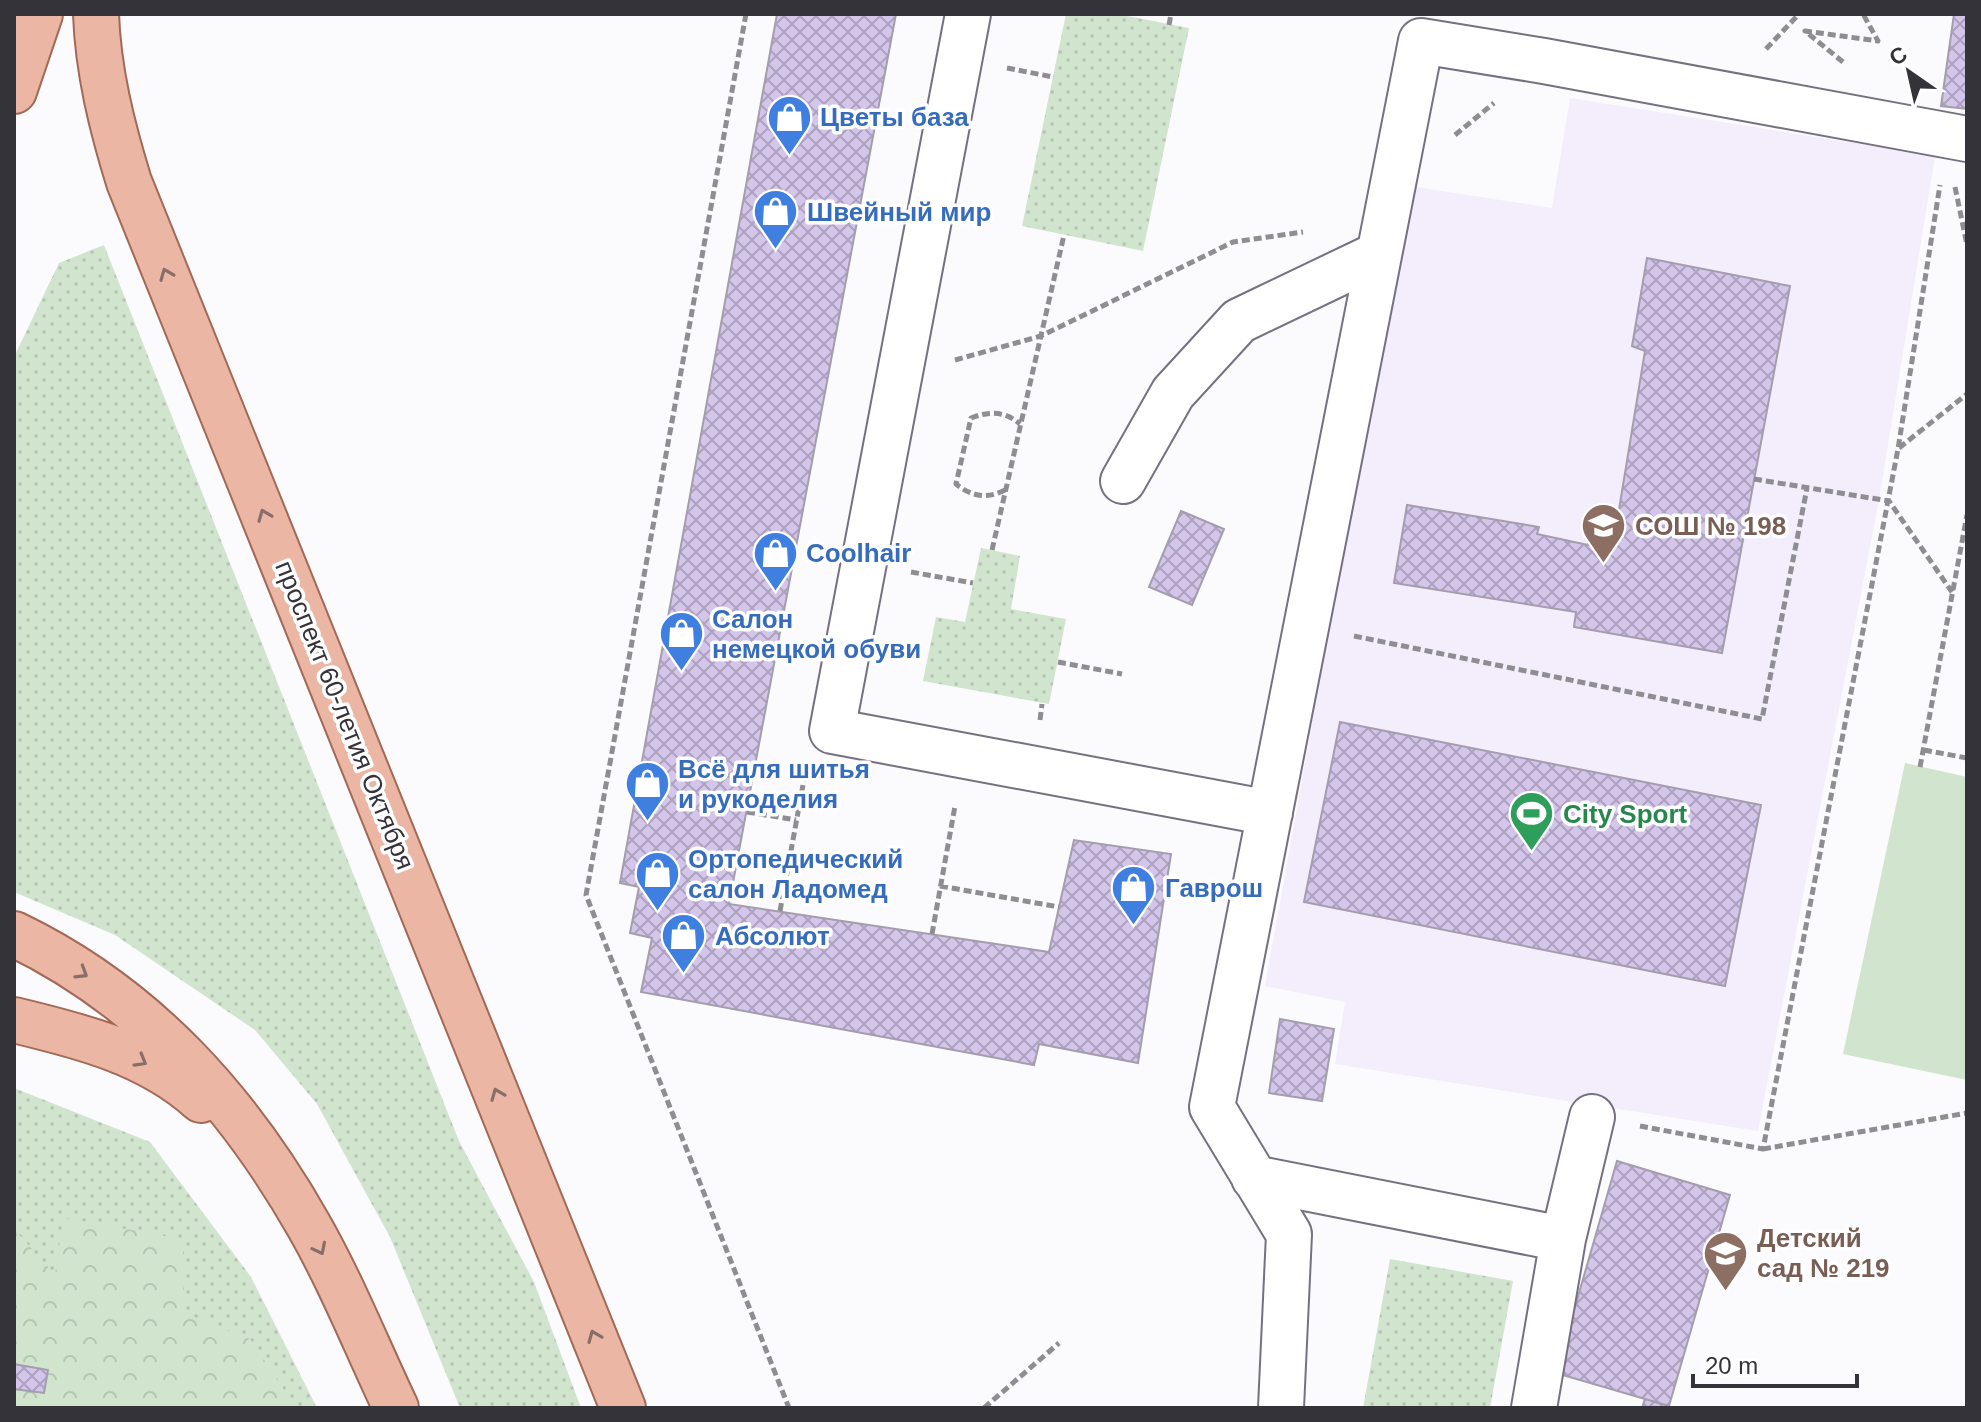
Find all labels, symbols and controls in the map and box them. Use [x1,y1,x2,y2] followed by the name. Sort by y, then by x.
[1869,32,1949,112] north arrow
[1885,41,1912,71] text: С
[765,93,813,156] shop icon: Цветы база
[820,102,969,132] place label: Цветы база
[752,188,800,251] shop icon: Швейный мир
[807,197,991,227] place label: Швейный мир
[160,268,176,283] one-way arrow
[1580,502,1628,565] school or university icon: СОШ № 198
[257,509,274,523] one-way arrow
[1635,511,1786,541] place label: СОШ № 198
[751,529,799,592] shop icon: Coolhair
[806,538,911,568] place label: Coolhair
[269,556,421,874] street label: проспект 60-летия Октября
[712,604,921,664] place label: Салон немецкой обуви
[657,610,705,673] shop icon: Салон немецкой обуви
[678,754,870,814] place label: Всё для шитья и рукоделия
[623,760,671,823] shop icon: Всё для шитья и рукоделия
[1508,790,1556,853] sports icon: City Sport
[1563,799,1688,829] place label: City Sport
[688,844,903,904] place label: Ортопедический салон Ладомед
[633,850,681,913] shop icon: Ортопедический салон Ладомед
[1110,864,1158,927] shop icon: Гаврош
[1165,873,1263,903] place label: Гаврош
[660,912,708,975] shop icon: Абсолют
[715,921,830,951] place label: Абсолют
[73,963,87,978] one-way arrow
[132,1051,147,1067] one-way arrow
[491,1088,507,1102] one-way arrow
[1757,1223,1890,1283] place label: Детский сад № 219
[1702,1229,1750,1292] school or university icon: Детский сад № 219
[311,1241,326,1256] one-way arrow
[587,1330,604,1344] one-way arrow
[1693,1338,1857,1388] scale bar
[1705,1352,1758,1379] text: 20 m

